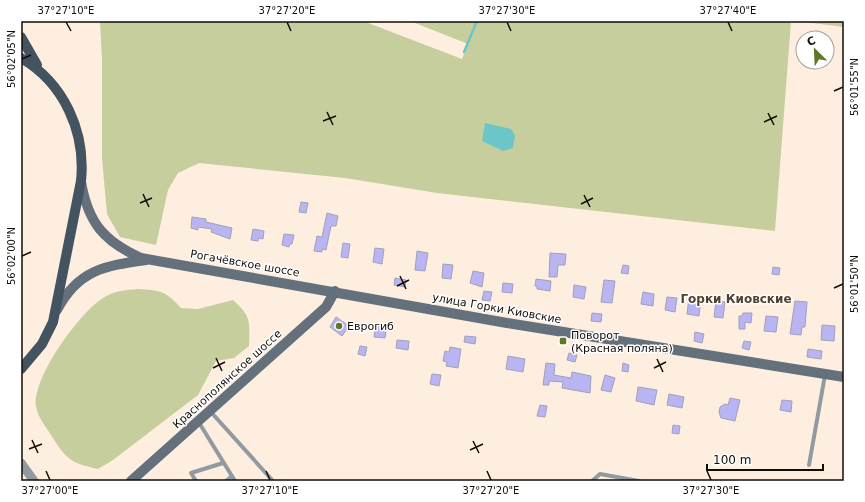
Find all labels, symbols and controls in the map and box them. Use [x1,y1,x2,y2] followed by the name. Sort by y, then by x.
[38,5,94,16] text: 37°27'10"E
[259,5,315,16] text: 37°27'20"E
[479,5,535,16] text: 37°27'30"E
[700,5,756,16] text: 37°27'40"E
[6,30,17,88] text: 56°02'05"N
[795,30,835,70] north arrow
[805,34,817,49] text: С
[849,58,860,116] text: 56°01'55"N
[6,227,17,285] text: 56°02'00"N
[189,247,301,280] street label: Рогачёвское шоссе
[849,255,860,313] text: 56°01'50"N
[431,291,563,326] street label: улица Горки Киовские
[680,292,792,306] district label: Горки Киовские
[347,320,394,333] place label: Еврогиб
[334,321,344,331] marker: Еврогиб
[170,327,284,432] street label: Краснополянское шоссе
[571,329,673,355] place label: Поворот (Красная поляна)
[558,336,568,346] marker: Поворот (Красная поляна)
[707,446,823,472] scale bar
[713,453,751,467] text: 100 m
[22,485,78,496] text: 37°27'00"E
[242,485,298,496] text: 37°27'10"E
[463,485,519,496] text: 37°27'20"E
[683,485,739,496] text: 37°27'30"E

